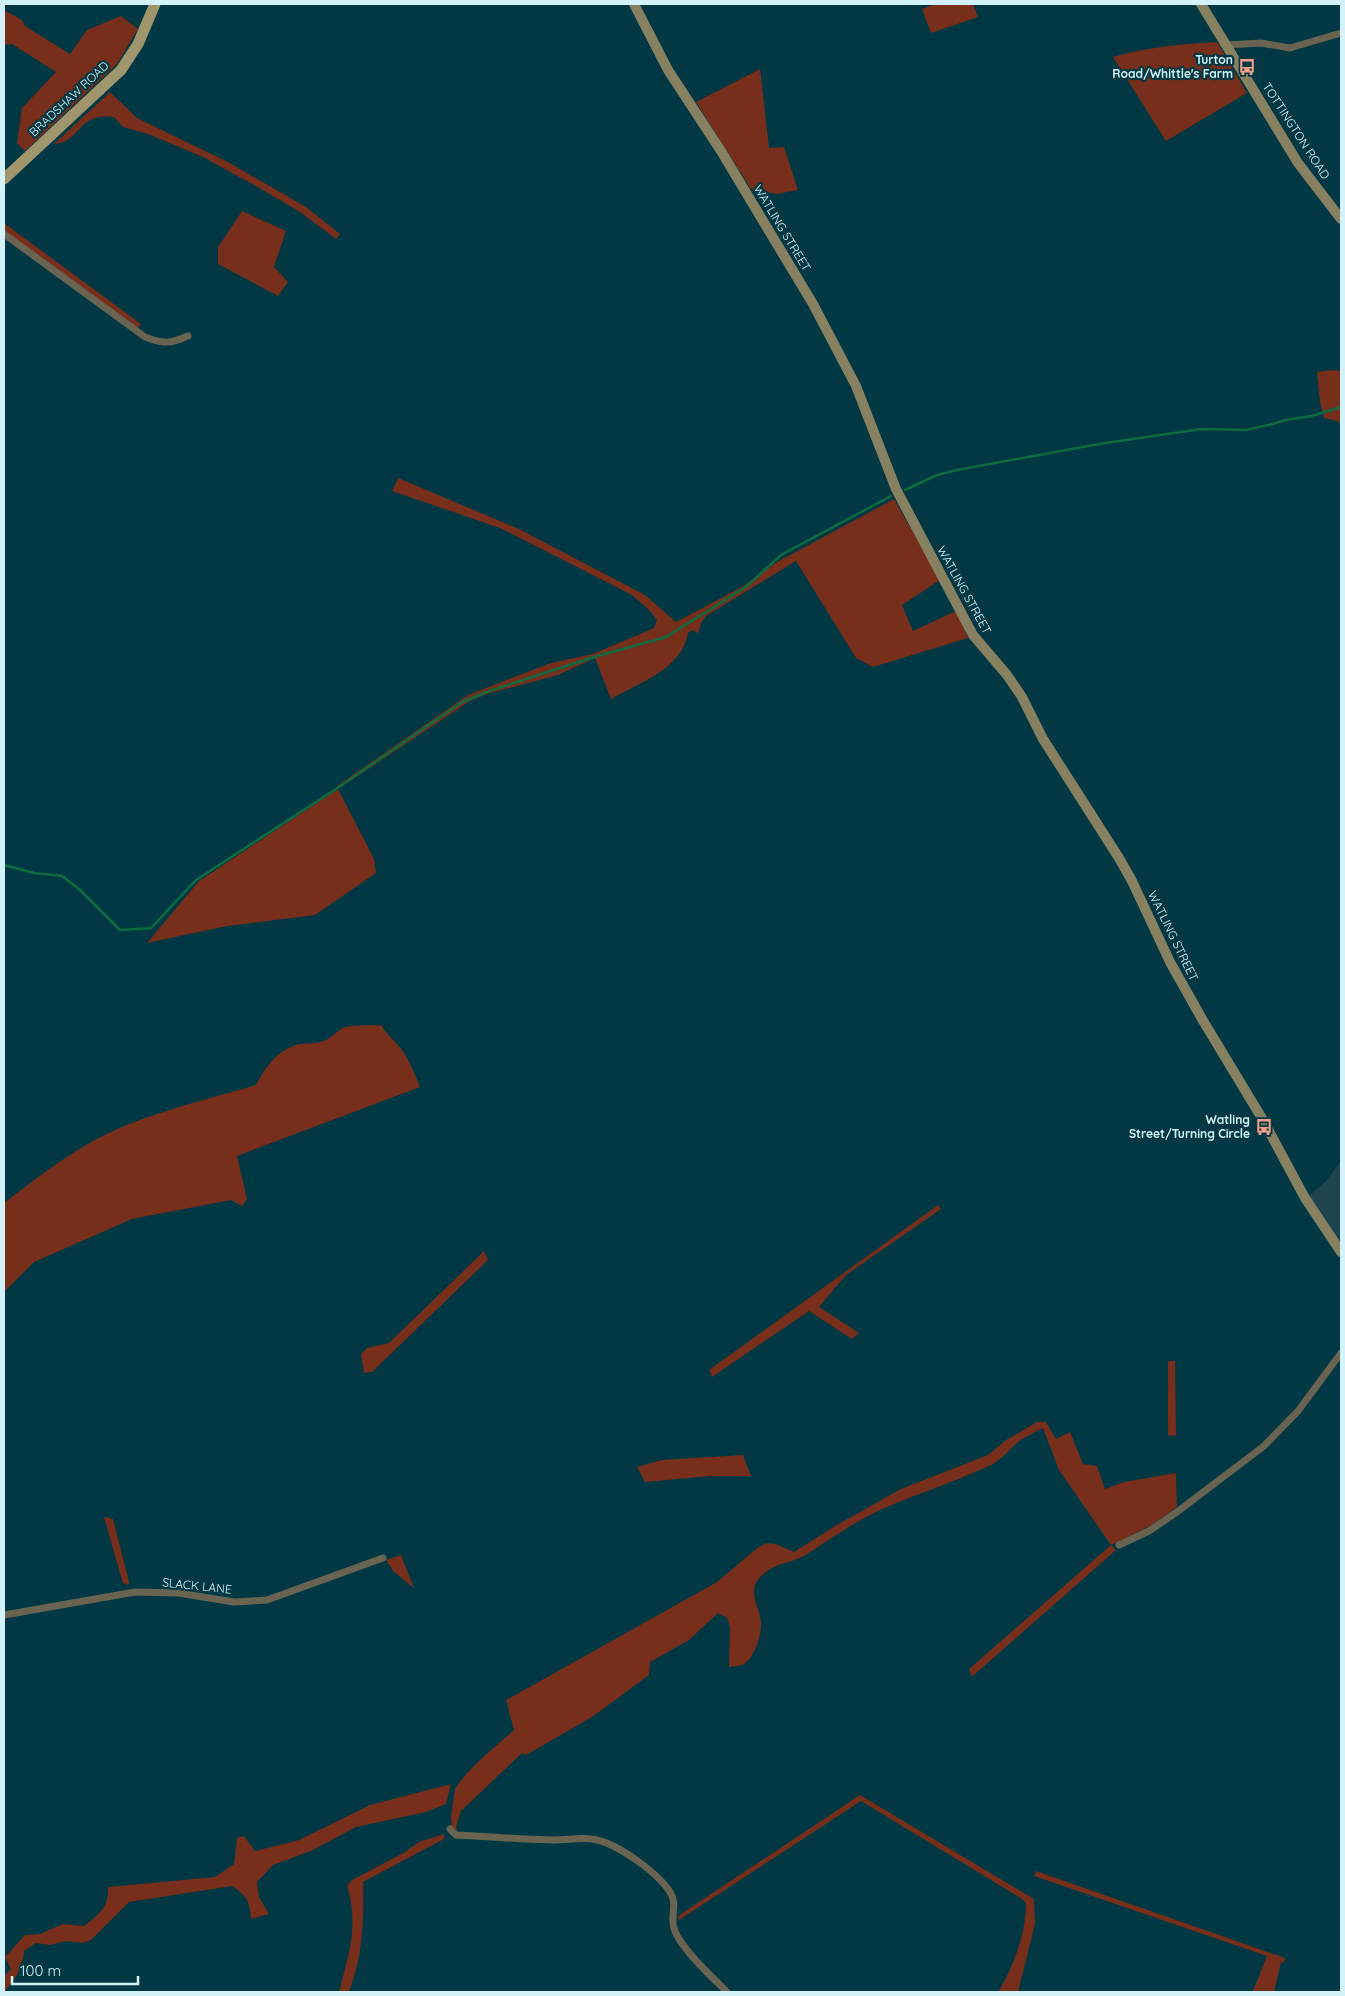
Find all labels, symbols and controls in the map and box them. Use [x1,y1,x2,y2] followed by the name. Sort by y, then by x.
[1112,52,1233,81] place label: Turton Road/Whittle's Farm
[1237,57,1257,77] bus stop icon: Turton Road/Whittle's Farm
[26,58,112,139] street label: BRADSHAW ROAD
[1260,80,1333,182] street label: TOTTINGTON ROAD
[751,182,814,274] street label: WATLING STREET
[934,543,995,636] street label: WATLING STREET
[1145,888,1202,983] street label: WATLING STREET
[1129,1112,1250,1141] place label: Watling Street/Turning Circle
[1254,1117,1274,1137] bus stop icon: Watling Street/Turning Circle
[162,1574,233,1597] street label: SLACK LANE
[12,1954,139,1986] scale bar
[20,1961,61,1980] text: 100 m

